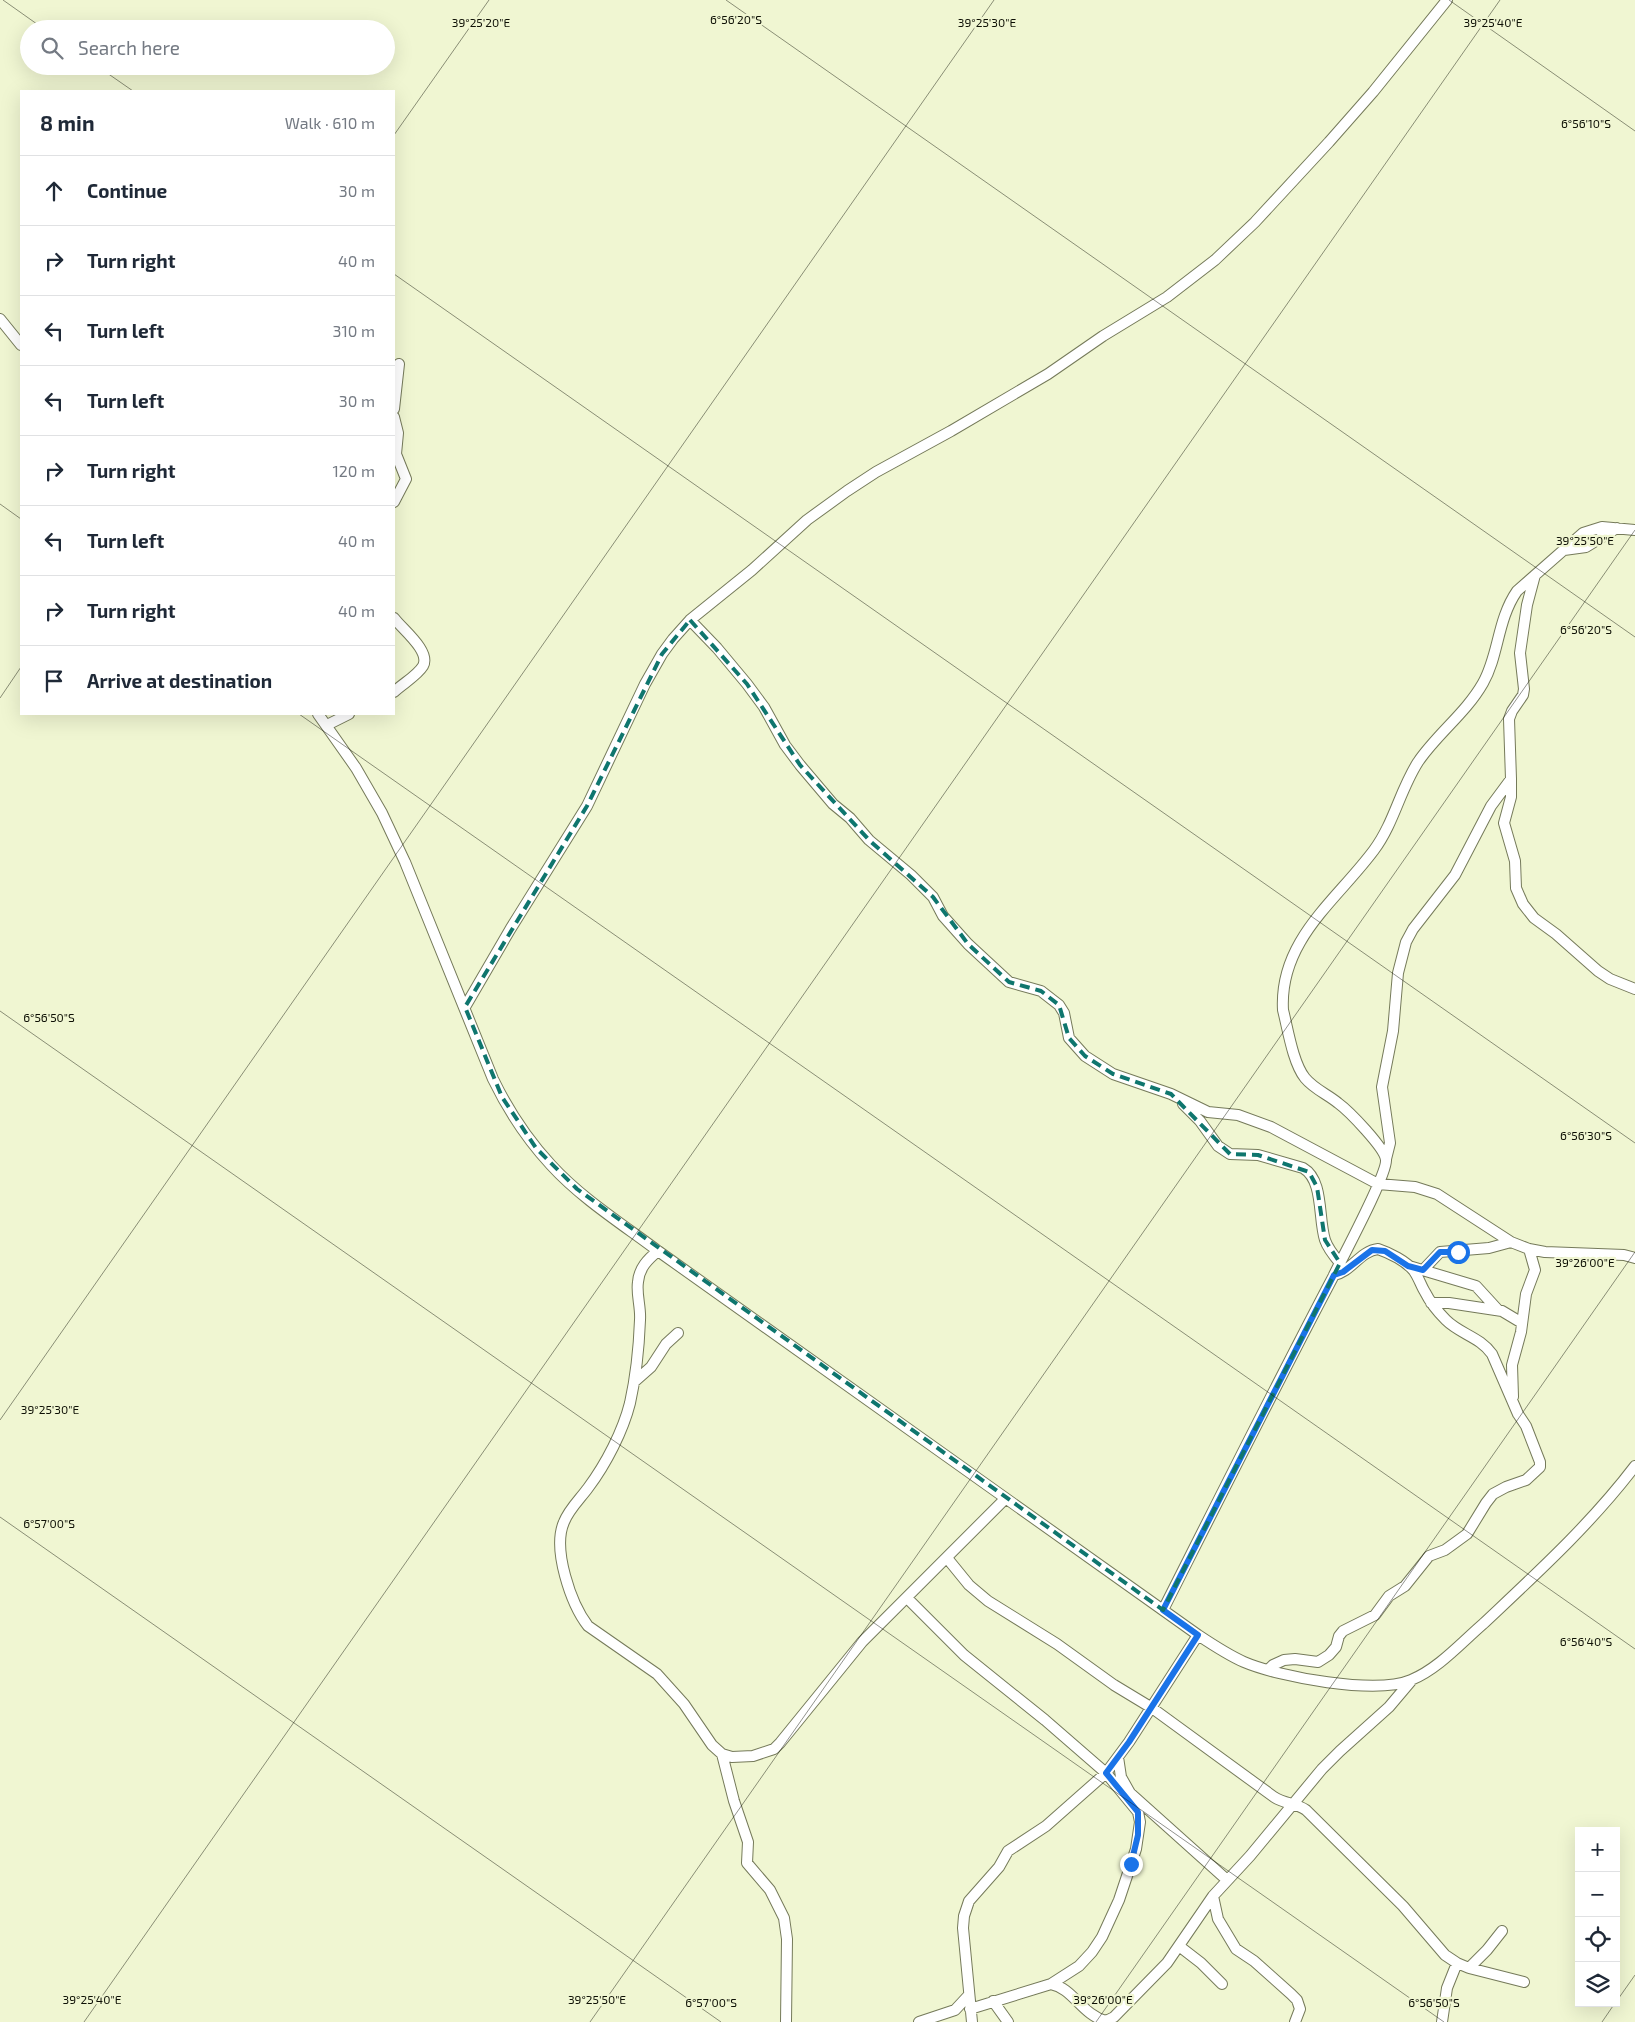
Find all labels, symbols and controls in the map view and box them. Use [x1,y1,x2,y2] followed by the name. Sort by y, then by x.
[710,12,762,26] text: 6°56'20"S
[452,15,511,29] text: 39°25'20"E
[958,15,1016,29] text: 39°25'30"E
[1464,15,1523,29] text: 39°25'40"E
[20,20,395,75] search box
[38,34,66,62] icon: search
[78,36,180,59] text: Search here
[40,110,95,135] text: 8 min
[285,113,375,132] text: Walk · 610 m
[1561,116,1611,130] text: 6°56'10"S
[40,177,68,205] icon: ahead
[87,179,167,202] text: Continue
[339,181,375,200] text: 30 m
[40,247,68,275] icon: right
[87,249,175,272] text: Turn right
[338,251,375,270] text: 40 m
[40,317,68,345] icon: left
[87,319,164,342] text: Turn left
[333,321,375,340] text: 310 m
[40,387,68,415] icon: left
[87,389,164,412] text: Turn left
[339,391,375,410] text: 30 m
[40,457,68,485] icon: right
[87,459,175,482] text: Turn right
[332,461,375,480] text: 120 m
[40,527,68,555] icon: left
[87,529,164,552] text: Turn left
[338,531,375,550] text: 40 m
[1556,533,1614,547] text: 39°25'50"E
[40,597,68,625] icon: right
[87,599,175,622] text: Turn right
[338,601,375,620] text: 40 m
[1560,622,1612,636] text: 6°56'20"S
[40,667,68,695] icon: arrive
[87,669,272,692] text: Arrive at destination
[23,1010,75,1024] text: 6°56'50"S
[1560,1128,1612,1142] text: 6°56'30"S
[1447,1241,1470,1264] route start
[1555,1255,1615,1269] text: 39°26'00"E
[21,1402,79,1416] text: 39°25'30"E
[23,1516,75,1530] text: 6°57'00"S
[1560,1634,1612,1648] text: 6°56'40"S
[1575,1827,1620,2007] map controls
[1575,1827,1620,1872] button: +
[1120,1853,1143,1876] route end
[1575,1872,1620,1917] button: −
[1575,1917,1620,1962] button: locate
[1575,1962,1620,2007] button: layers
[63,1992,122,2006] text: 39°25'40"E
[568,1992,626,2006] text: 39°25'50"E
[1073,1992,1133,2006] text: 39°26'00"E
[685,1995,737,2009] text: 6°57'00"S
[1408,1995,1460,2009] text: 6°56'50"S

